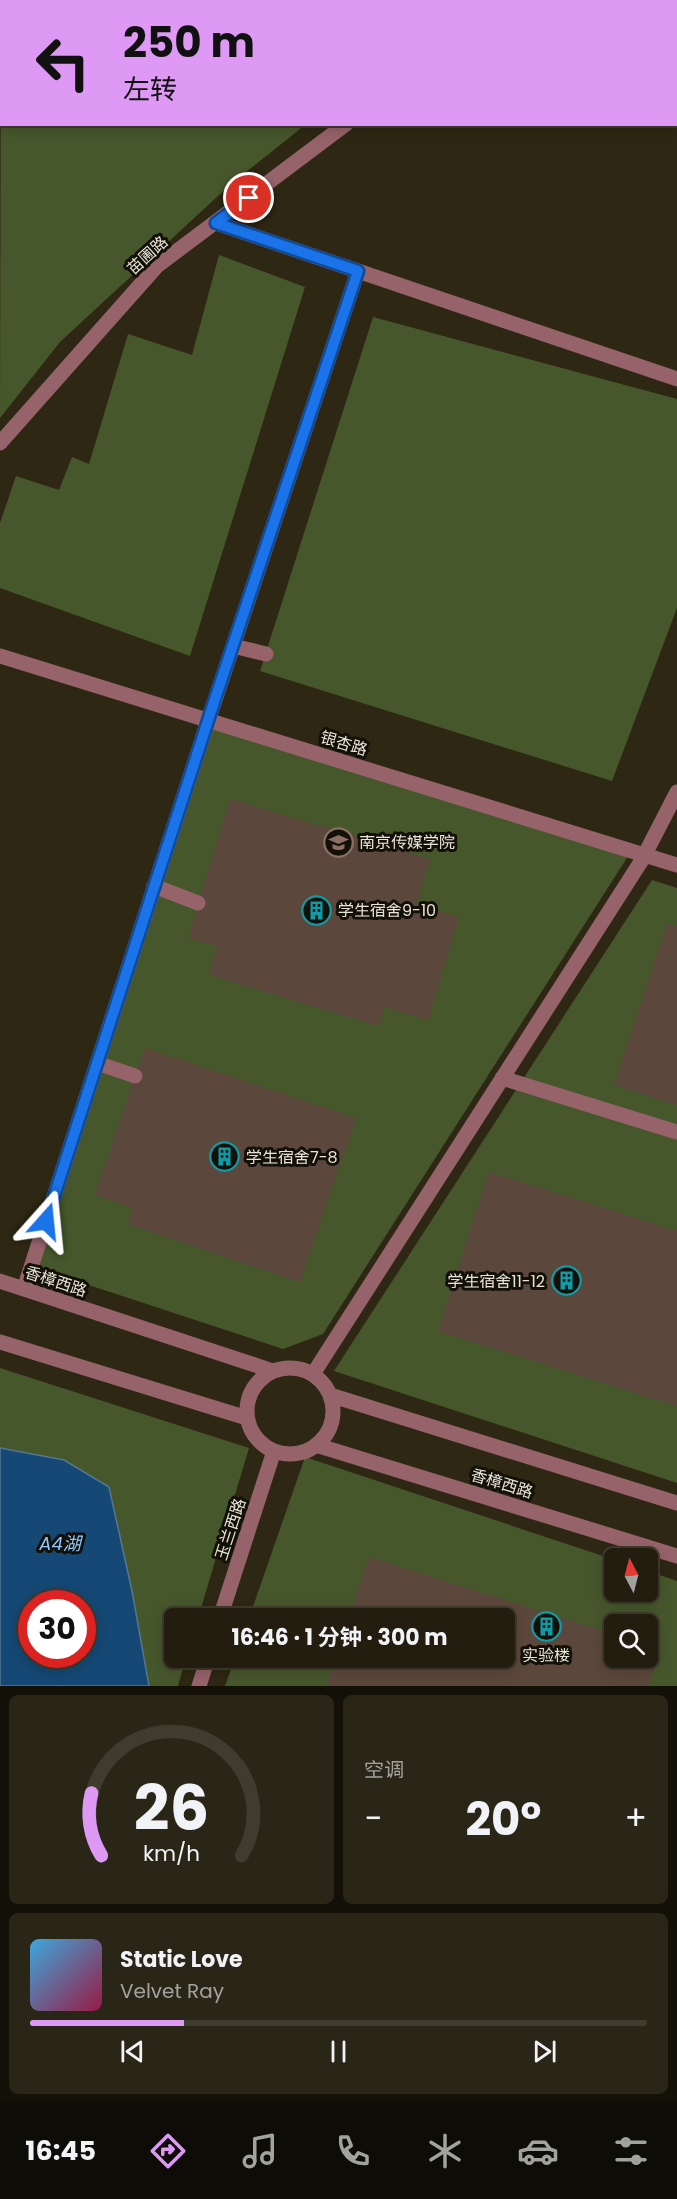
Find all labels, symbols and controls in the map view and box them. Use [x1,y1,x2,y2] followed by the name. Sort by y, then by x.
[123,13,255,72] text: 250 m
[24,24,102,102] icon: left
[123,71,177,108] text: 左转
[223,172,274,223] pin
[232,181,265,214] icon: arrive
[122,231,173,280] street label: 苗圃路
[318,725,370,761] street label: 银杏路
[322,826,354,858] school or university icon: 南京传媒学院
[359,831,455,854] place label: 南京传媒学院
[301,894,333,926] building icon: 学生宿舍9-10
[338,899,436,922] place label: 学生宿舍9-10
[209,1141,241,1173] building icon: 学生宿舍7-8
[246,1146,338,1169] place label: 学生宿舍7-8
[14,1189,78,1253] position arrow
[22,1261,90,1302] street label: 香樟西路
[550,1265,582,1297] building icon: 学生宿舍11-12
[448,1270,545,1293] place label: 学生宿舍11-12
[468,1463,536,1504] street label: 香樟西路
[210,1495,251,1563] street label: 玉兰西路
[38,1531,84,1556] water label: A4湖
[604,1548,658,1602] north arrow
[604,1548,658,1668] map controls
[18,1590,96,1668] speed limit sign: 30
[530,1611,562,1643] building icon: 实验楼
[604,1614,658,1668] button: search
[231,1622,448,1653] text: 16:46 · 1 分钟 · 300 m
[522,1644,570,1667] place label: 实验楼
[364,1756,404,1784] text: 空调
[134,1764,209,1852] text: 26
[465,1788,541,1851] text: 20°
[364,1795,382,1842] text: −
[624,1795,647,1842] text: +
[143,1839,200,1870] text: km/h
[120,1944,243,1975] text: Static Love
[120,1977,224,2005] text: Velvet Ray
[116,2035,149,2068] icon: previous
[322,2035,355,2068] icon: pause
[528,2035,561,2068] icon: next
[147,2130,189,2172] icon: directions
[239,2130,281,2172] icon: music
[332,2130,374,2172] icon: phone
[424,2130,466,2172] icon: climate
[517,2130,559,2172] icon: car
[610,2130,652,2172] icon: filters
[25,2132,96,2169] text: 16:45

